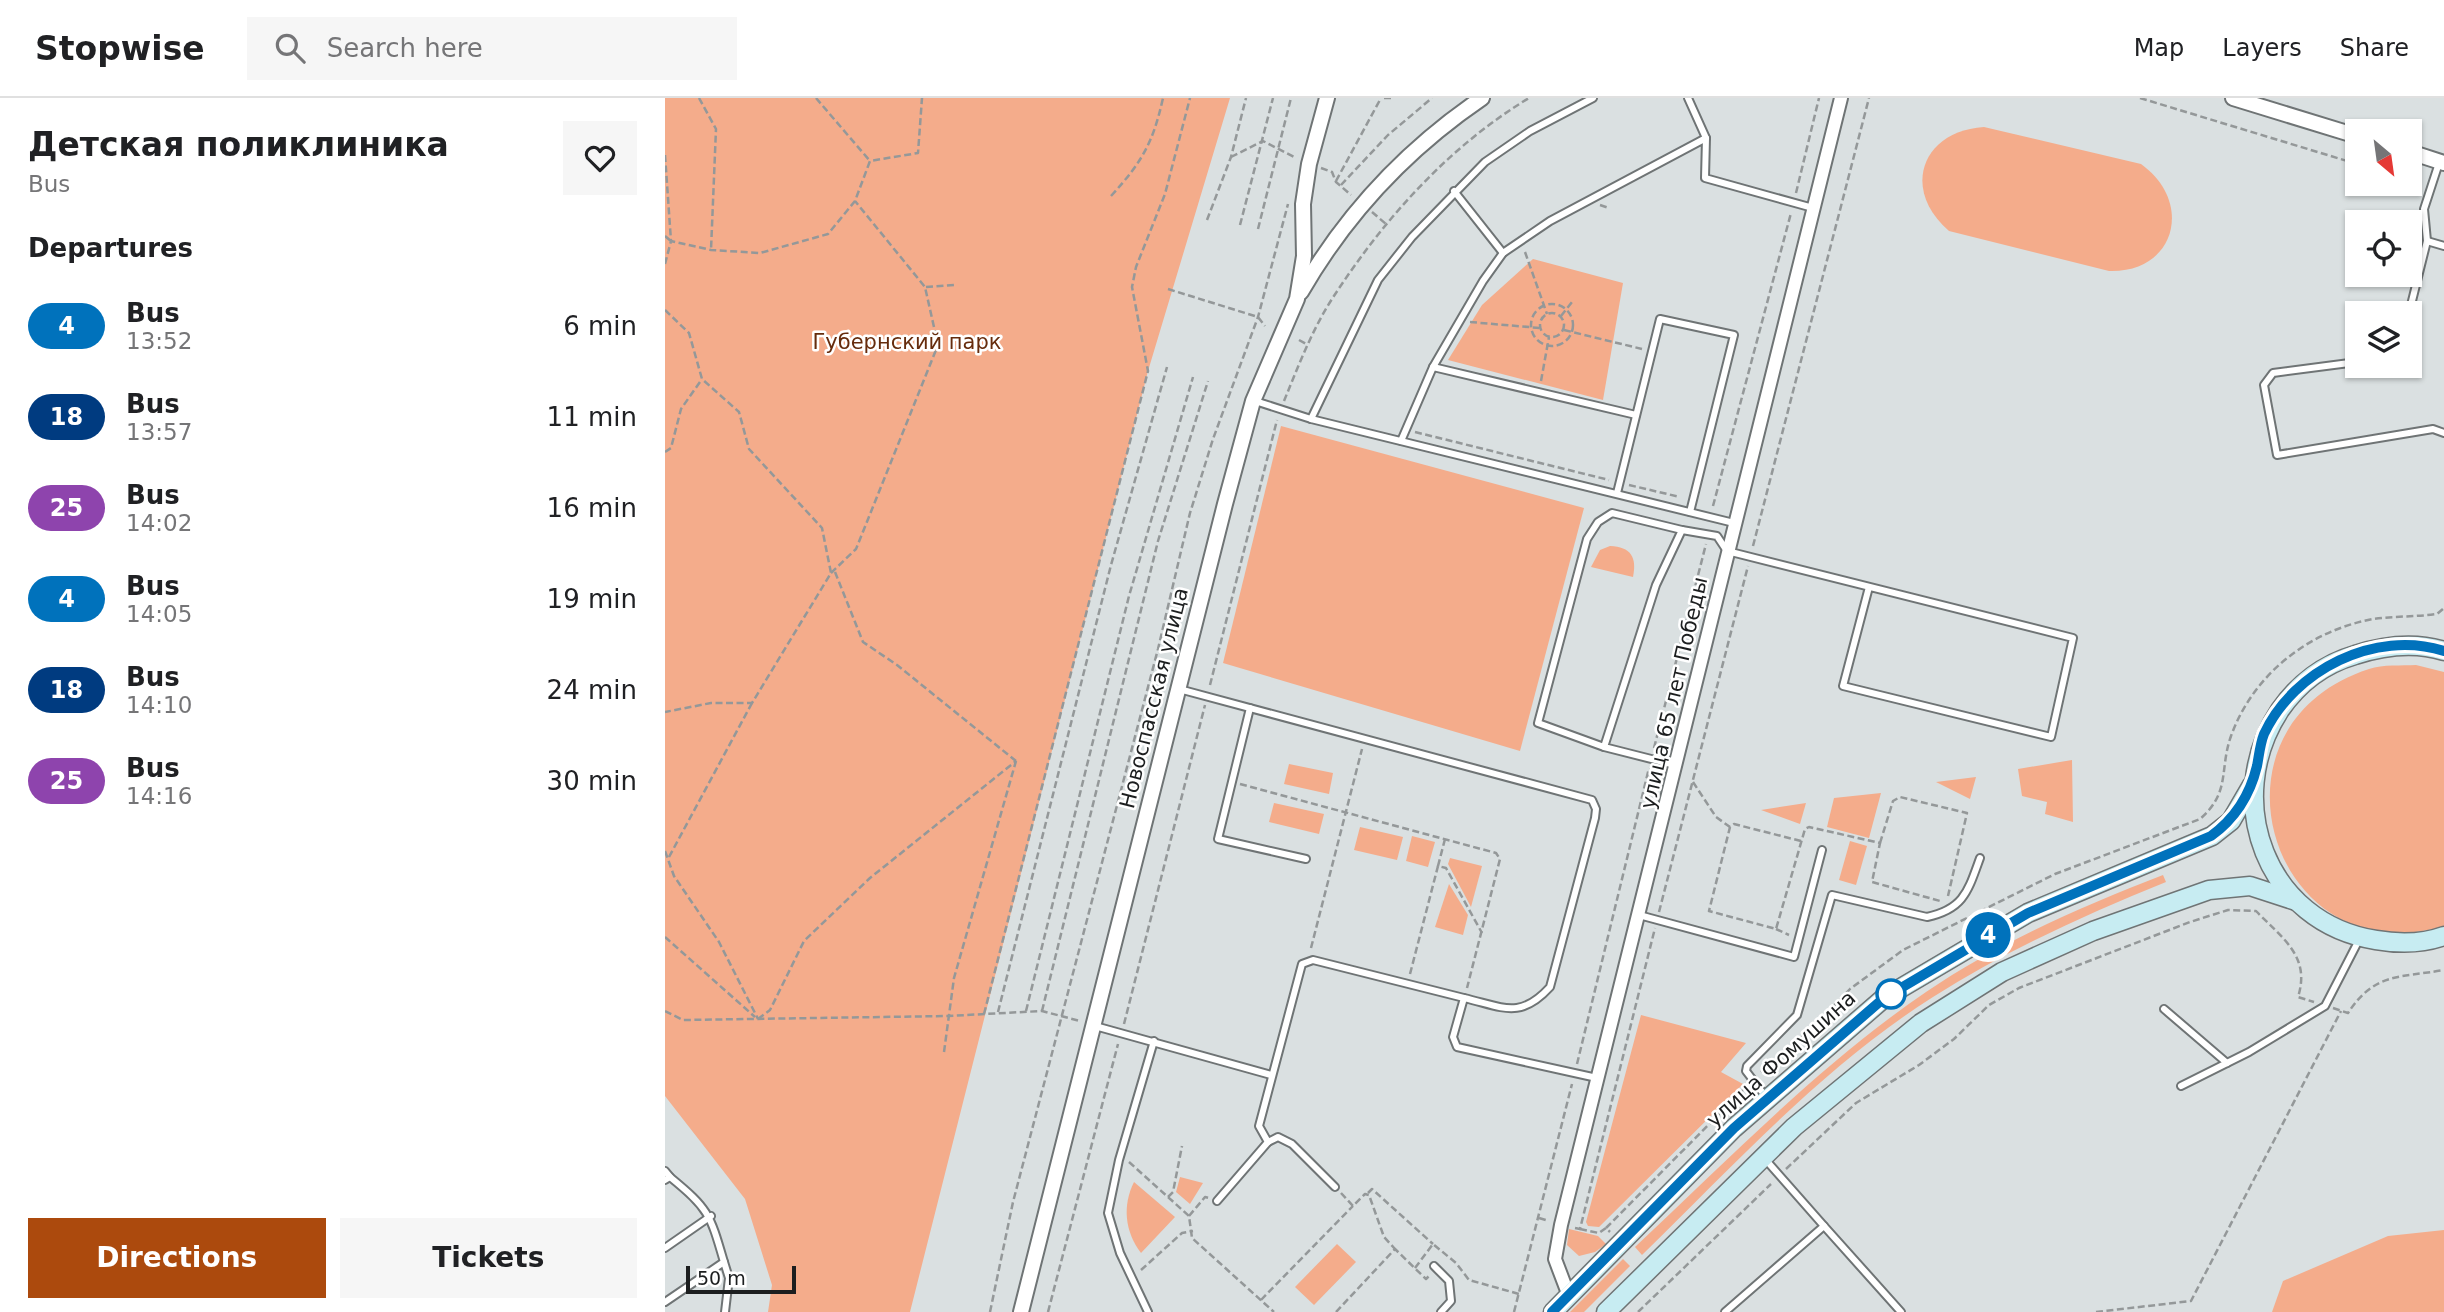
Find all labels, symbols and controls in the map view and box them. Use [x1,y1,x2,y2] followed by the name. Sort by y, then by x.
[247,17,737,80] search box
[35,29,205,68] text: Stopwise
[271,29,309,67] icon: search
[327,33,483,63] text: Search here
[2134,34,2184,62] text: Map
[2222,34,2302,62] text: Layers
[2340,34,2409,62] text: Share
[2345,119,2422,196] north arrow
[2345,119,2422,378] map controls
[563,121,637,195] button: heart
[28,125,449,164] text: Детская поликлиника
[28,171,70,197] text: Bus
[2345,210,2422,287] button: locate
[28,233,193,263] text: Departures
[126,298,180,328] text: Bus
[2345,301,2422,378] button: layers
[563,311,637,341] text: 6 min
[58,312,75,340] text: 4
[126,328,192,354] text: 13:52
[813,330,1001,354] park label: Губернский парк
[126,389,180,419] text: Bus
[547,402,637,432] text: 11 min
[50,403,83,431] text: 18
[126,419,192,445] text: 13:57
[126,480,180,510] text: Bus
[547,493,637,523] text: 16 min
[50,494,83,522] text: 25
[126,510,192,536] text: 14:02
[126,571,180,601] text: Bus
[1636,575,1712,811] street label: улица 65 лет Победы
[547,584,637,614] text: 19 min
[58,585,75,613] text: 4
[1115,585,1193,811] street label: Новоспасская улица
[126,601,192,627] text: 14:05
[126,662,180,692] text: Bus
[547,675,637,705] text: 24 min
[50,676,83,704] text: 18
[126,692,192,718] text: 14:10
[126,753,180,783] text: Bus
[547,766,637,796] text: 30 min
[50,767,83,795] text: 25
[126,783,192,809] text: 14:16
[1965,912,2011,958] line badge: 4
[1980,921,1996,949] text: 4
[1876,979,1906,1009] unlabelled marker
[1702,986,1860,1132] street label: улица Фомушина
[28,1218,326,1298] button: Directions
[340,1218,637,1298] button: Tickets
[686,1263,796,1295] scale bar
[697,1267,746,1289] text: 50 m

